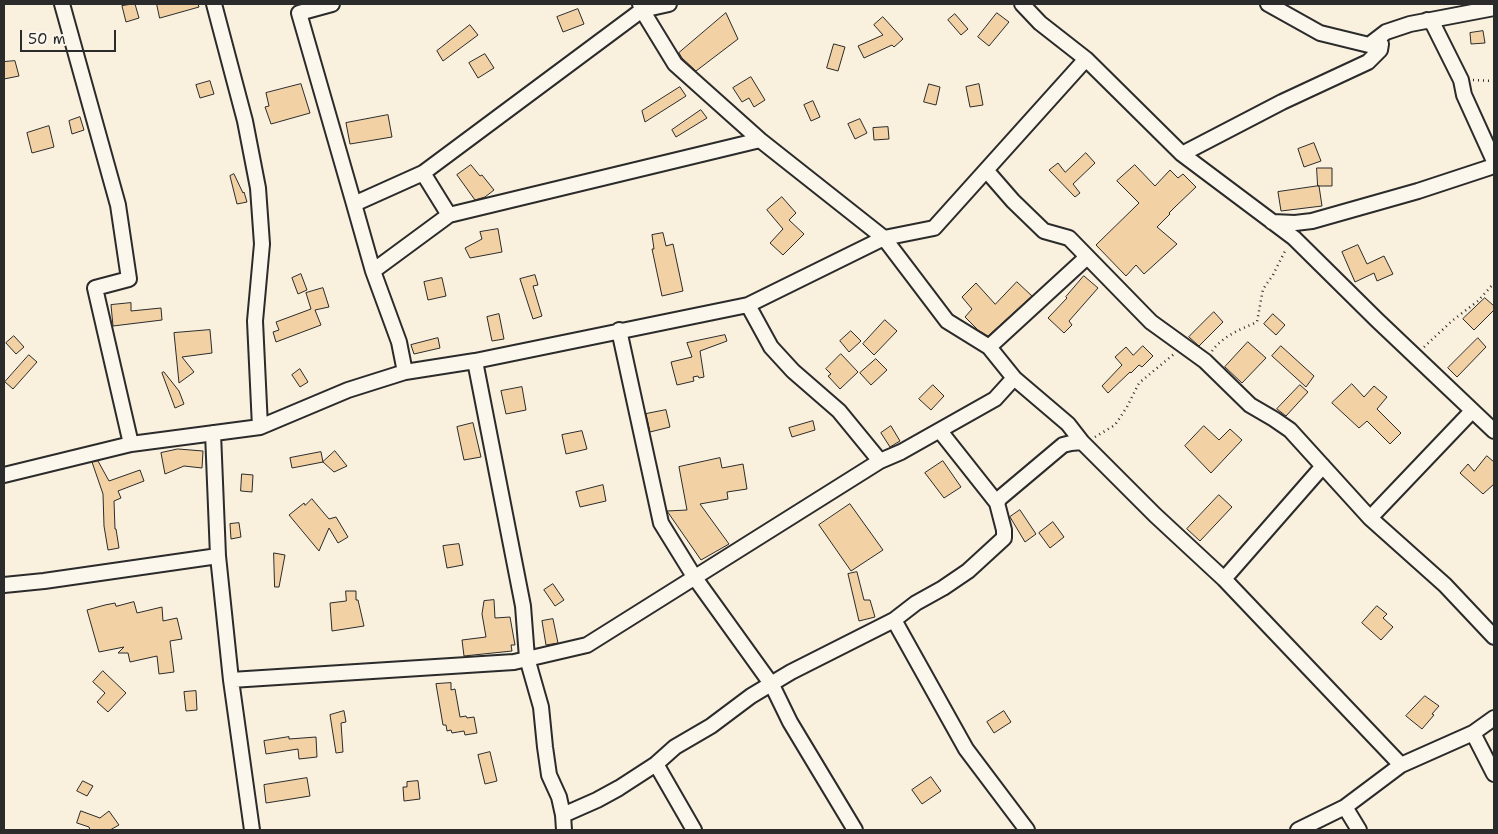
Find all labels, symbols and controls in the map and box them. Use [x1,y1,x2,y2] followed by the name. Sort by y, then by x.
[22,20,119,52] scale bar
[28,29,66,49] text: 50 m

